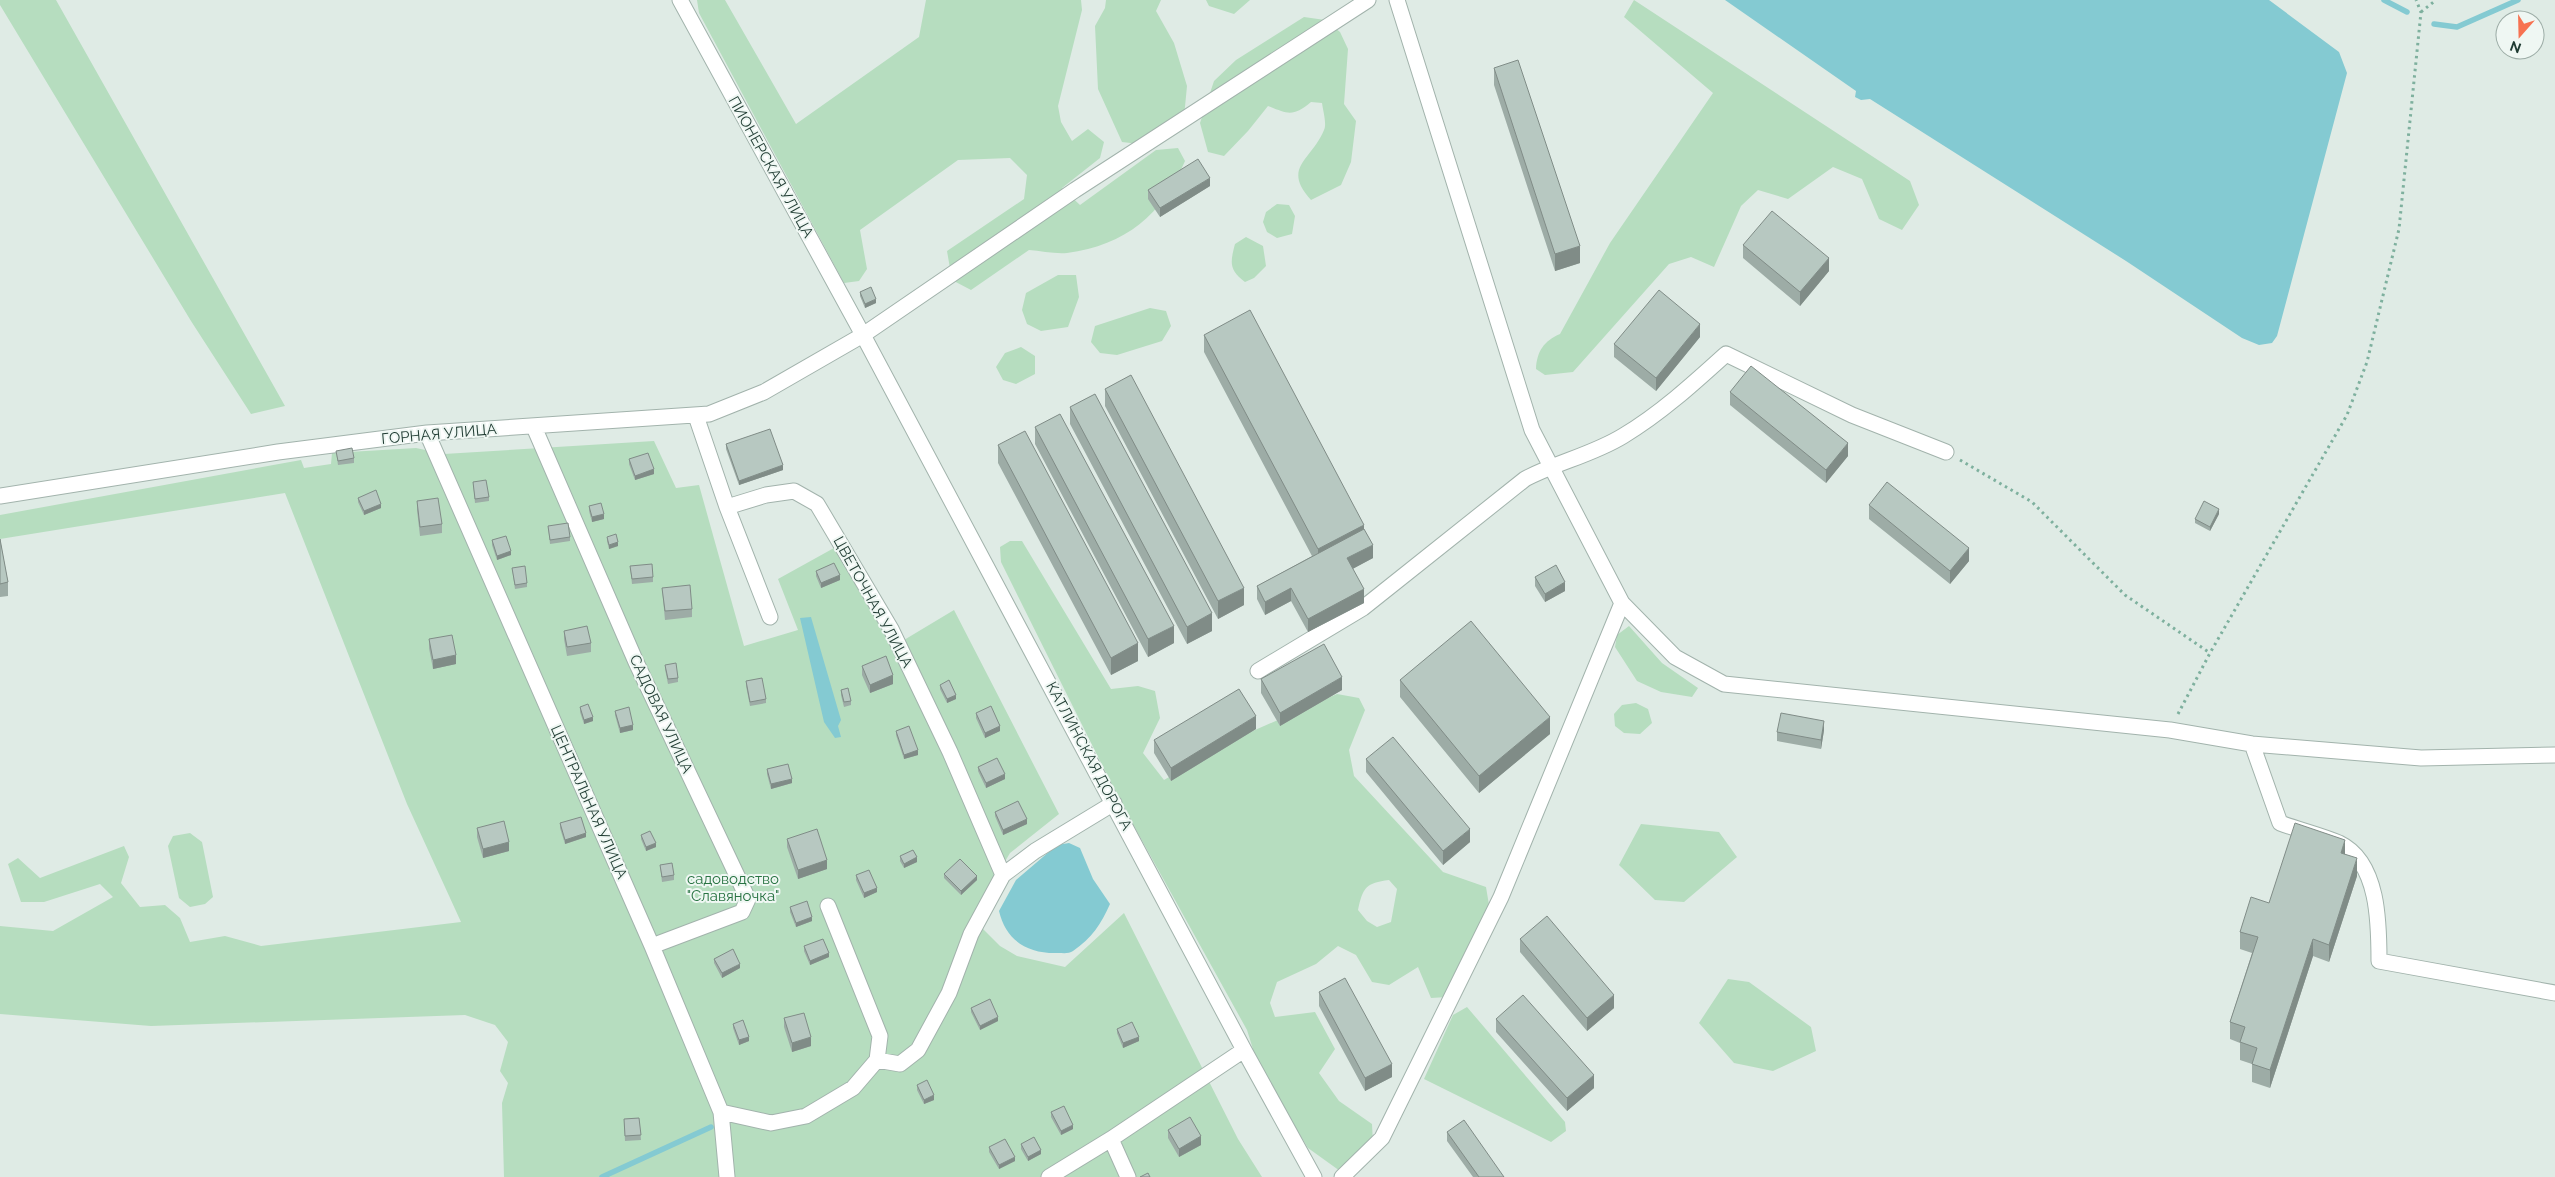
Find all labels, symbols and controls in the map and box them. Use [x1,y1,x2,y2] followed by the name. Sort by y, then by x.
[2495,10,2545,60] north arrow
[2508,38,2523,57] text: N
[725,93,817,241] street label: ПИОНЕРСКАЯ УЛИЦА
[381,420,497,448] street label: ГОРНАЯ УЛИЦА
[829,533,917,671] street label: ЦВЕТОЧНАЯ УЛИЦА
[626,652,696,776] street label: САДОВАЯ УЛИЦА
[1042,679,1136,833] street label: КАТЛИНСКАЯ ДОРОГА
[547,722,631,882] street label: ЦЕНТРАЛЬНАЯ УЛИЦА
[687,870,779,905] park label: садоводство "Славяночка"

